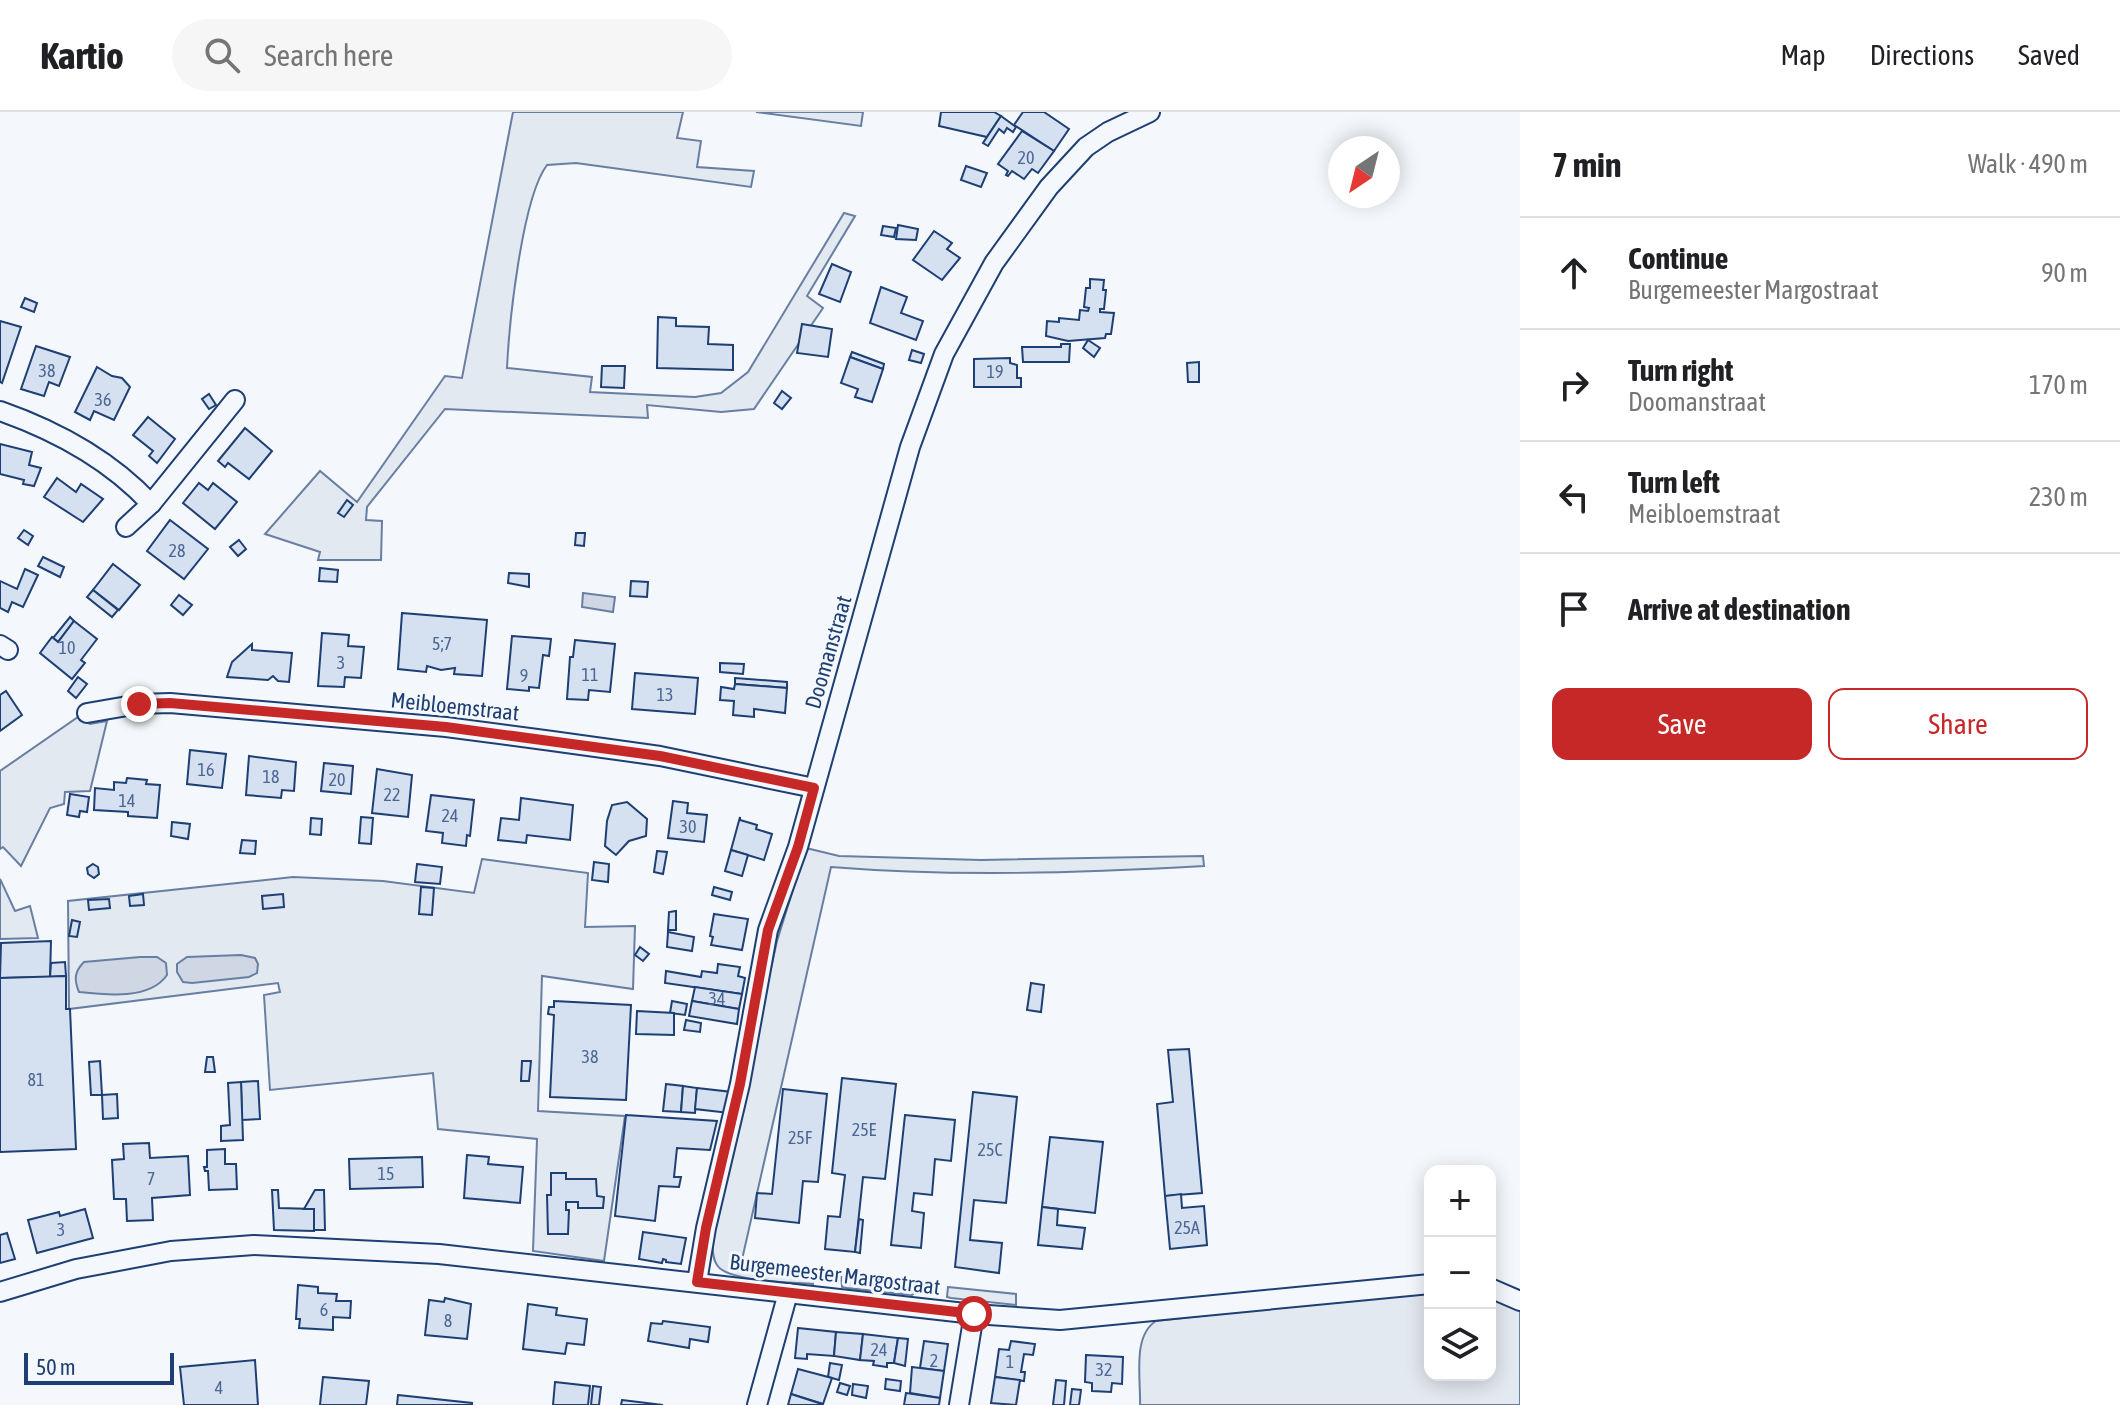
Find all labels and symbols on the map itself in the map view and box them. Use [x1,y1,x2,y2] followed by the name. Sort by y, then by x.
[1328,136,1400,208] north arrow
[1018,147,1034,168] house number: 20
[39,360,55,381] house number: 38
[987,361,1003,382] house number: 19
[95,389,111,410] house number: 36
[169,540,185,561] house number: 28
[799,592,857,712] street label: Doomanstraat
[432,633,452,654] house number: 5;7
[59,637,75,658] house number: 10
[337,652,345,673] house number: 3
[582,664,598,685] house number: 11
[520,665,528,686] house number: 9
[657,684,673,705] house number: 13
[121,686,157,722] route end
[390,686,520,726] street label: Meibloemstraat
[198,759,214,780] house number: 16
[263,766,279,787] house number: 18
[329,769,345,790] house number: 20
[384,784,400,805] house number: 22
[119,790,135,811] house number: 14
[442,805,458,826] house number: 24
[680,816,696,837] house number: 30
[709,988,725,1009] house number: 34
[582,1046,598,1067] house number: 38
[28,1069,44,1090] house number: 81
[852,1119,877,1140] house number: 25E
[788,1127,813,1148] house number: 25F
[977,1139,1003,1160] house number: 25C
[378,1163,394,1184] house number: 15
[147,1168,155,1189] house number: 7
[1174,1217,1200,1238] house number: 25A
[57,1219,65,1240] house number: 3
[728,1248,942,1300] street label: Burgemeester Margostraat
[956,1296,992,1332] route start
[320,1299,328,1320] house number: 6
[444,1310,452,1331] house number: 8
[871,1339,887,1360] house number: 24
[24,1349,174,1385] scale bar
[930,1350,938,1371] house number: 2
[1006,1351,1014,1372] house number: 1
[1096,1359,1112,1380] house number: 32
[215,1377,223,1398] house number: 4

